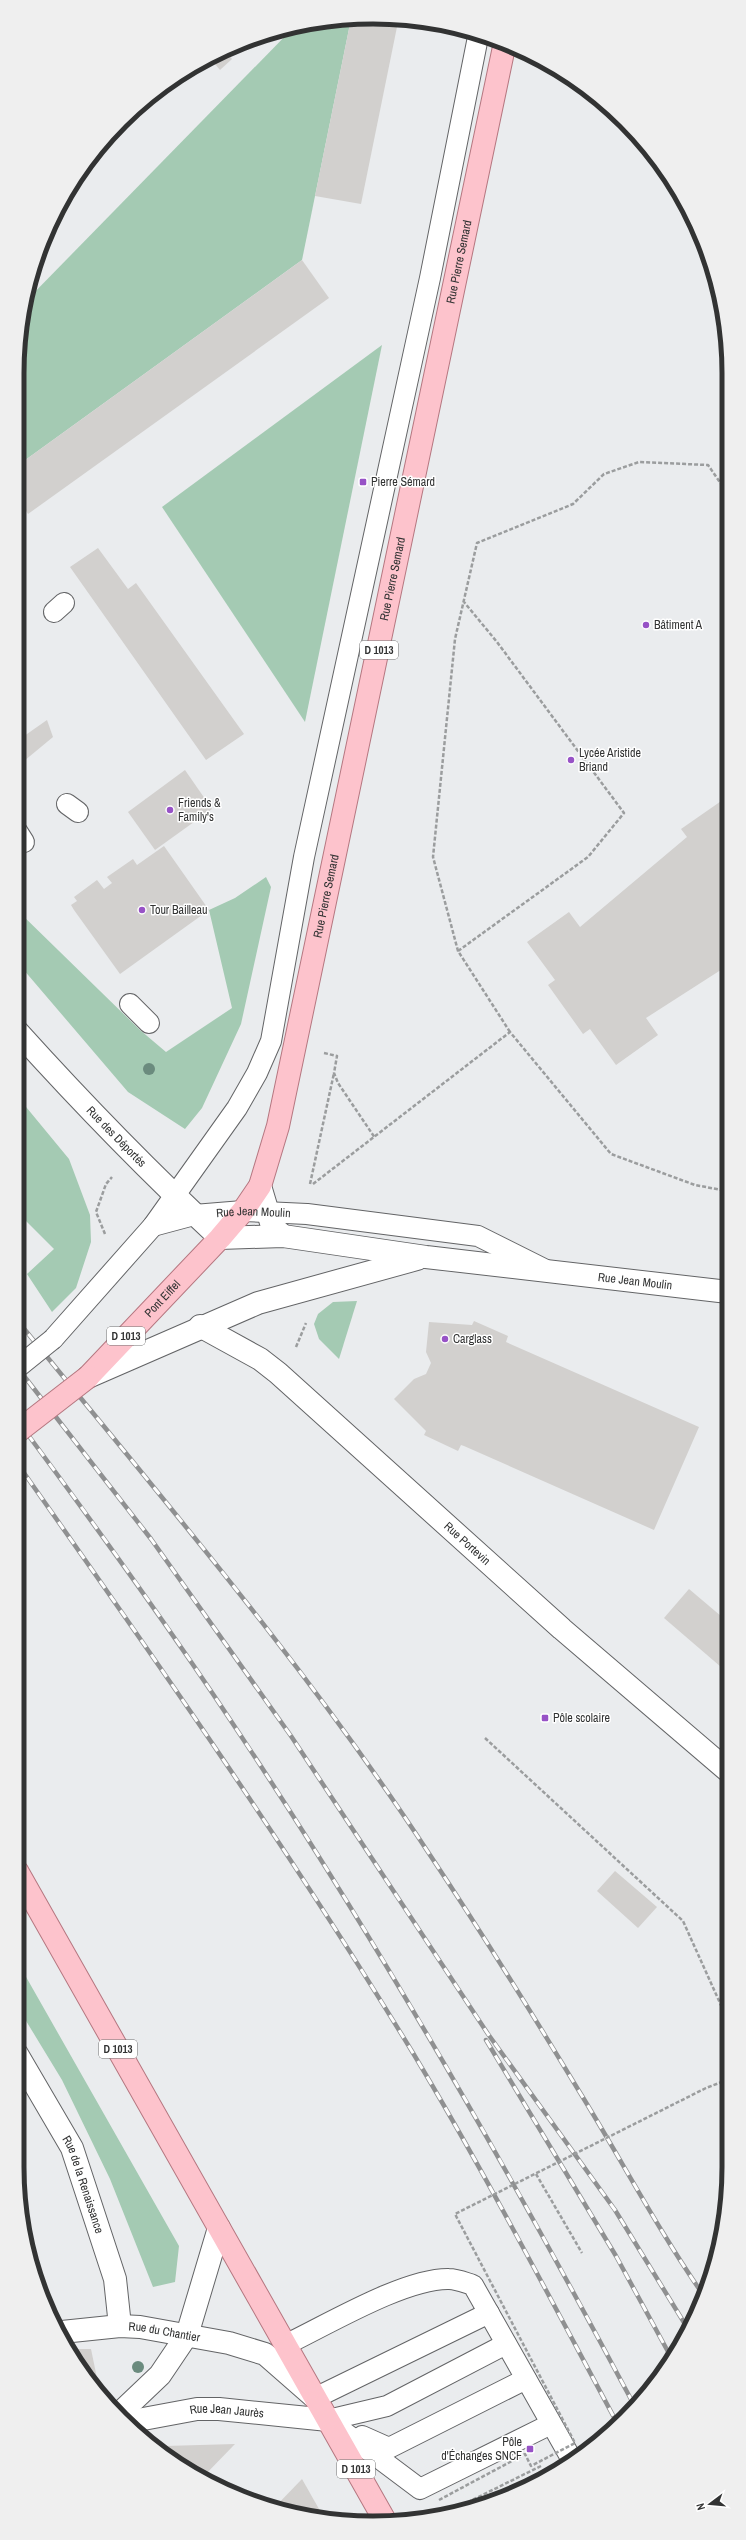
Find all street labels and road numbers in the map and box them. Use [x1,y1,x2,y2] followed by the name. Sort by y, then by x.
[442,219,476,305] street label: Rue Pierre Semard
[376,536,409,622] street label: Rue Pierre Semard
[360,641,398,659] road number: D 1013
[310,853,343,939] street label: Rue Pierre Semard
[83,1103,150,1171] street label: Rue des Déportés
[216,1203,291,1221] street label: Rue Jean Moulin
[597,1269,673,1293] street label: Rue Jean Moulin
[141,1277,184,1321] street label: Pont Eiffel
[107,1327,145,1345] road number: D 1013
[440,1518,494,1569] street label: Rue Portevin
[99,2040,137,2058] road number: D 1013
[58,2133,107,2235] street label: Rue de la Renaissance
[128,2318,202,2346] street label: Rue du Chantier
[188,2401,265,2421] street label: Rue Jean Jaurès
[337,2460,375,2478] road number: D 1013

